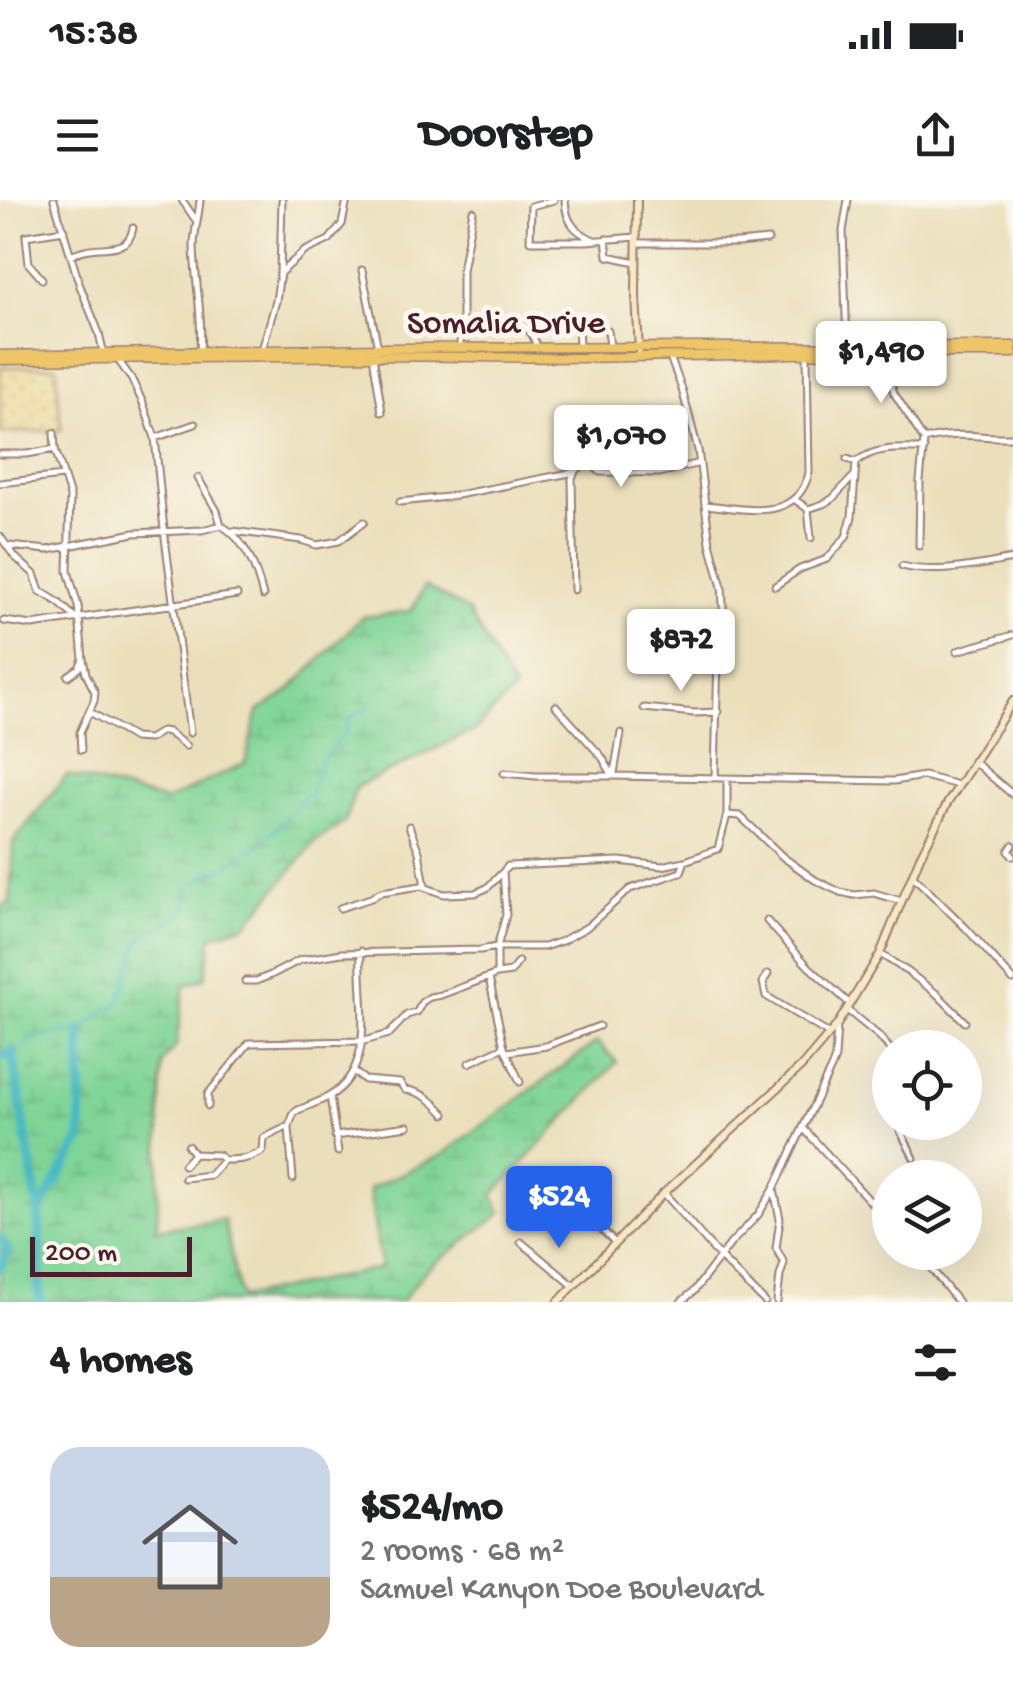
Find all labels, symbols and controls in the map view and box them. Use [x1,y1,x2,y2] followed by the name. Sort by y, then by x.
[50,13,138,57] text: 15:38
[50,108,105,163] icon: menu
[908,108,963,163] icon: share
[420,109,593,162] text: Doorstep
[407,305,606,346] street label: Somalia Drive
[800,321,962,406] pin: $1,490
[838,334,924,372] text: $1,490
[540,405,702,490] pin: $1,070
[576,418,666,456] text: $1,070
[622,609,740,694] pin: $872
[649,622,713,660] text: $872
[872,1030,982,1270] map controls
[872,1030,982,1140] button: locate
[872,1160,982,1270] button: layers
[500,1166,618,1251] pin: $524
[528,1179,590,1217] text: $524
[30,1232,192,1276] scale bar
[45,1238,117,1271] text: 200 m
[908,1335,963,1390] icon: filters
[50,1338,191,1387] text: 4 homes
[360,1485,503,1534] text: $524/mo
[130,1487,250,1607] icon: home
[360,1534,564,1572] text: 2 rooms · 68 m²
[360,1572,762,1610] text: Samuel Kanyon Doe Boulevard

